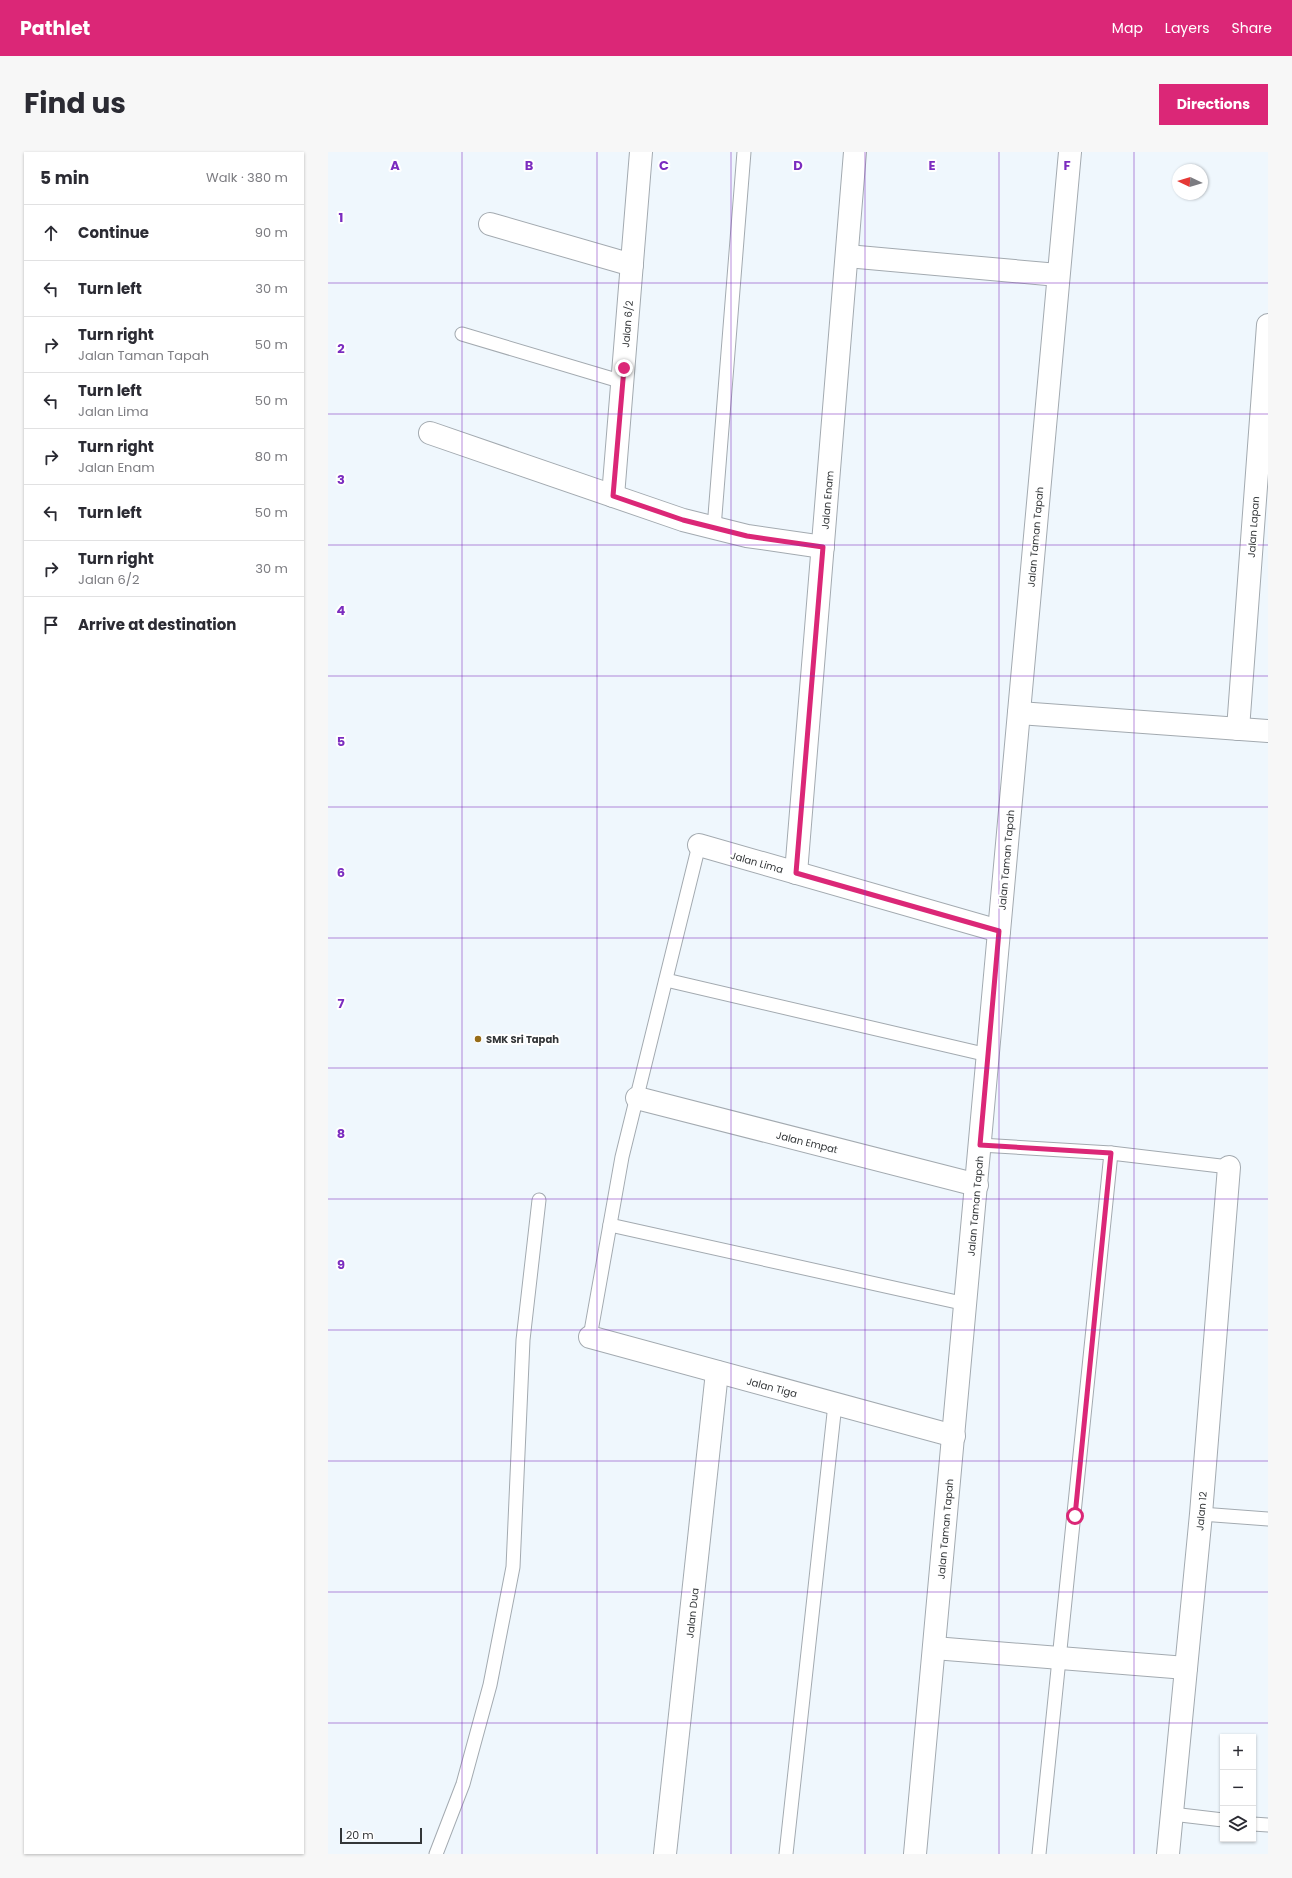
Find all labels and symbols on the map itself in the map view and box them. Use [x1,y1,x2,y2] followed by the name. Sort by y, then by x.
[390,156,400,175] text: A
[525,156,534,175] text: B
[659,156,669,175] text: C
[793,156,803,175] text: D
[928,156,936,175] text: E
[1063,156,1071,175] text: F
[1172,164,1208,200] north arrow
[339,208,343,227] text: 1
[618,300,637,348] street label: Jalan 6/2
[337,339,345,358] text: 2
[615,359,633,377] route end
[337,470,345,489] text: 3
[817,470,838,530] street label: Jalan Enam
[1024,486,1047,588] street label: Jalan Taman Tapah
[1244,496,1263,558] street label: Jalan Lapan
[337,601,346,620] text: 4
[337,732,345,751] text: 5
[995,809,1018,911] street label: Jalan Taman Tapah
[729,848,785,877] street label: Jalan Lima
[337,863,345,882] text: 6
[338,994,345,1013] text: 7
[486,1032,559,1047] place label: SMK Sri Tapah
[473,1034,483,1044] marker: SMK Sri Tapah
[337,1124,345,1143] text: 8
[775,1128,840,1157] street label: Jalan Empat
[964,1155,987,1257] street label: Jalan Taman Tapah
[337,1255,345,1274] text: 9
[745,1374,799,1401] street label: Jalan Tiga
[934,1478,957,1580] street label: Jalan Taman Tapah
[1192,1491,1211,1531] street label: Jalan 12
[1066,1507,1084,1525] route start
[682,1587,703,1639] street label: Jalan Dua
[340,1826,422,1845] scale bar

